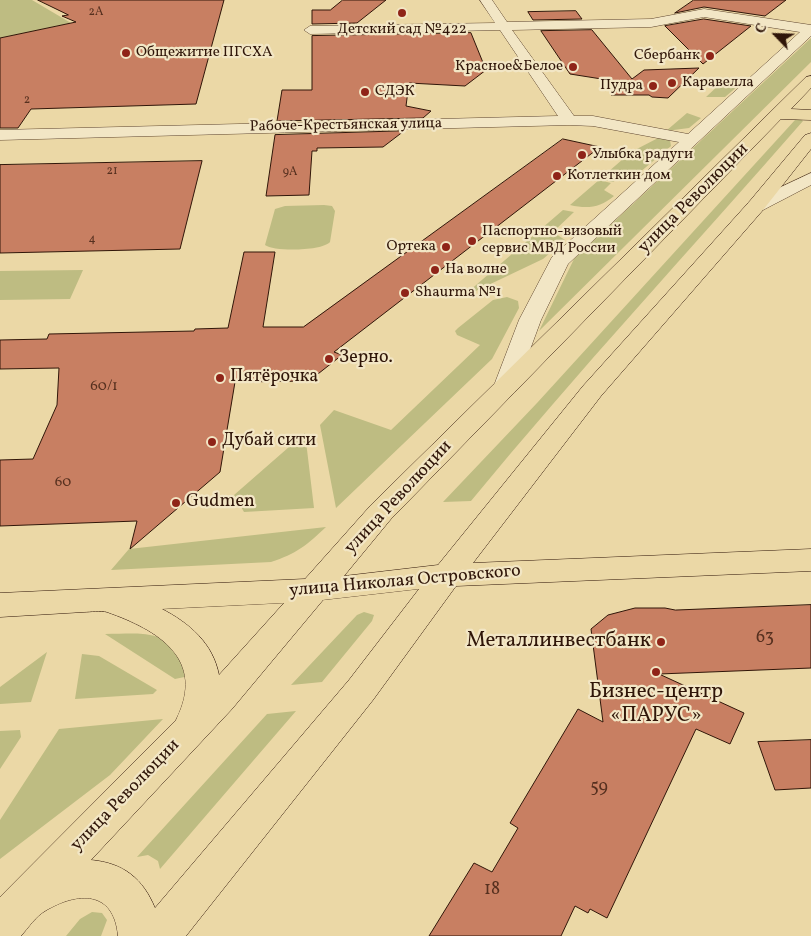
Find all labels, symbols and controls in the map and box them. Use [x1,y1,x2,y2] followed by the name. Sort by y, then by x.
[89,6,103,20] house number: 2А
[396,7,408,19] marker: Детский сад №422
[751,10,801,60] north arrow
[337,21,467,39] place label: Детский сад №422
[751,21,772,37] text: С
[136,44,273,62] place label: Общежитие ПГСХА
[120,47,132,59] marker: Общежитие ПГСХА
[634,47,700,65] place label: Сбербанк
[704,50,716,62] marker: Сбербанк
[455,58,563,76] place label: Красное&Белое
[567,61,579,73] marker: Красное&Белое
[682,74,754,92] place label: Каравелла
[600,77,643,95] place label: Пудра
[666,77,678,89] marker: Каравелла
[647,80,659,92] marker: Пудра
[375,83,415,101] place label: СДЭК
[359,86,371,98] marker: СДЭК
[24,94,30,108] house number: 2
[250,115,442,137] street label: Рабоче-Крестьянская улица
[634,139,754,259] street label: улица Революции
[592,146,693,164] place label: Улыбка радуги
[576,149,588,161] marker: Улыбка радуги
[106,165,118,179] house number: 21
[283,166,297,180] house number: 9А
[567,167,671,185] place label: Котлеткин дом
[551,170,563,182] marker: Котлеткин дом
[482,223,622,258] place label: Паспортно-визовый сервис МВД России
[88,233,96,247] house number: 4
[466,235,478,247] marker: Паспортно-визовый сервис МВД России
[386,238,436,256] place label: Ортека
[440,241,452,253] marker: Ортека
[445,261,507,279] place label: На волне
[429,264,441,276] marker: На волне
[415,284,502,302] place label: Shaurma №1
[399,287,411,299] marker: Shaurma №1
[339,348,393,370] place label: Зерно.
[323,353,335,365] marker: Зерно.
[230,367,318,389] place label: Пятёрочка
[214,372,226,384] marker: Пятёрочка
[90,378,118,396] house number: 60/1
[222,431,316,453] place label: Дубай сити
[206,436,218,448] marker: Дубай сити
[341,437,457,559] street label: улица Революции
[55,474,71,492] house number: 60
[186,492,255,514] place label: Gudmen
[170,497,182,509] marker: Gudmen
[288,561,522,603] street label: улица Николая Островского
[756,628,774,650] house number: 63
[466,629,651,655] place label: Металлинвестбанк
[655,636,667,648] marker: Металлинвестбанк
[650,666,662,678] marker: Бизнес-центр «ПАРУС»
[589,680,723,730] place label: Бизнес-центр «ПАРУС»
[67,735,185,857] street label: улица Революции
[590,778,608,800] house number: 59
[484,880,500,902] house number: 18

